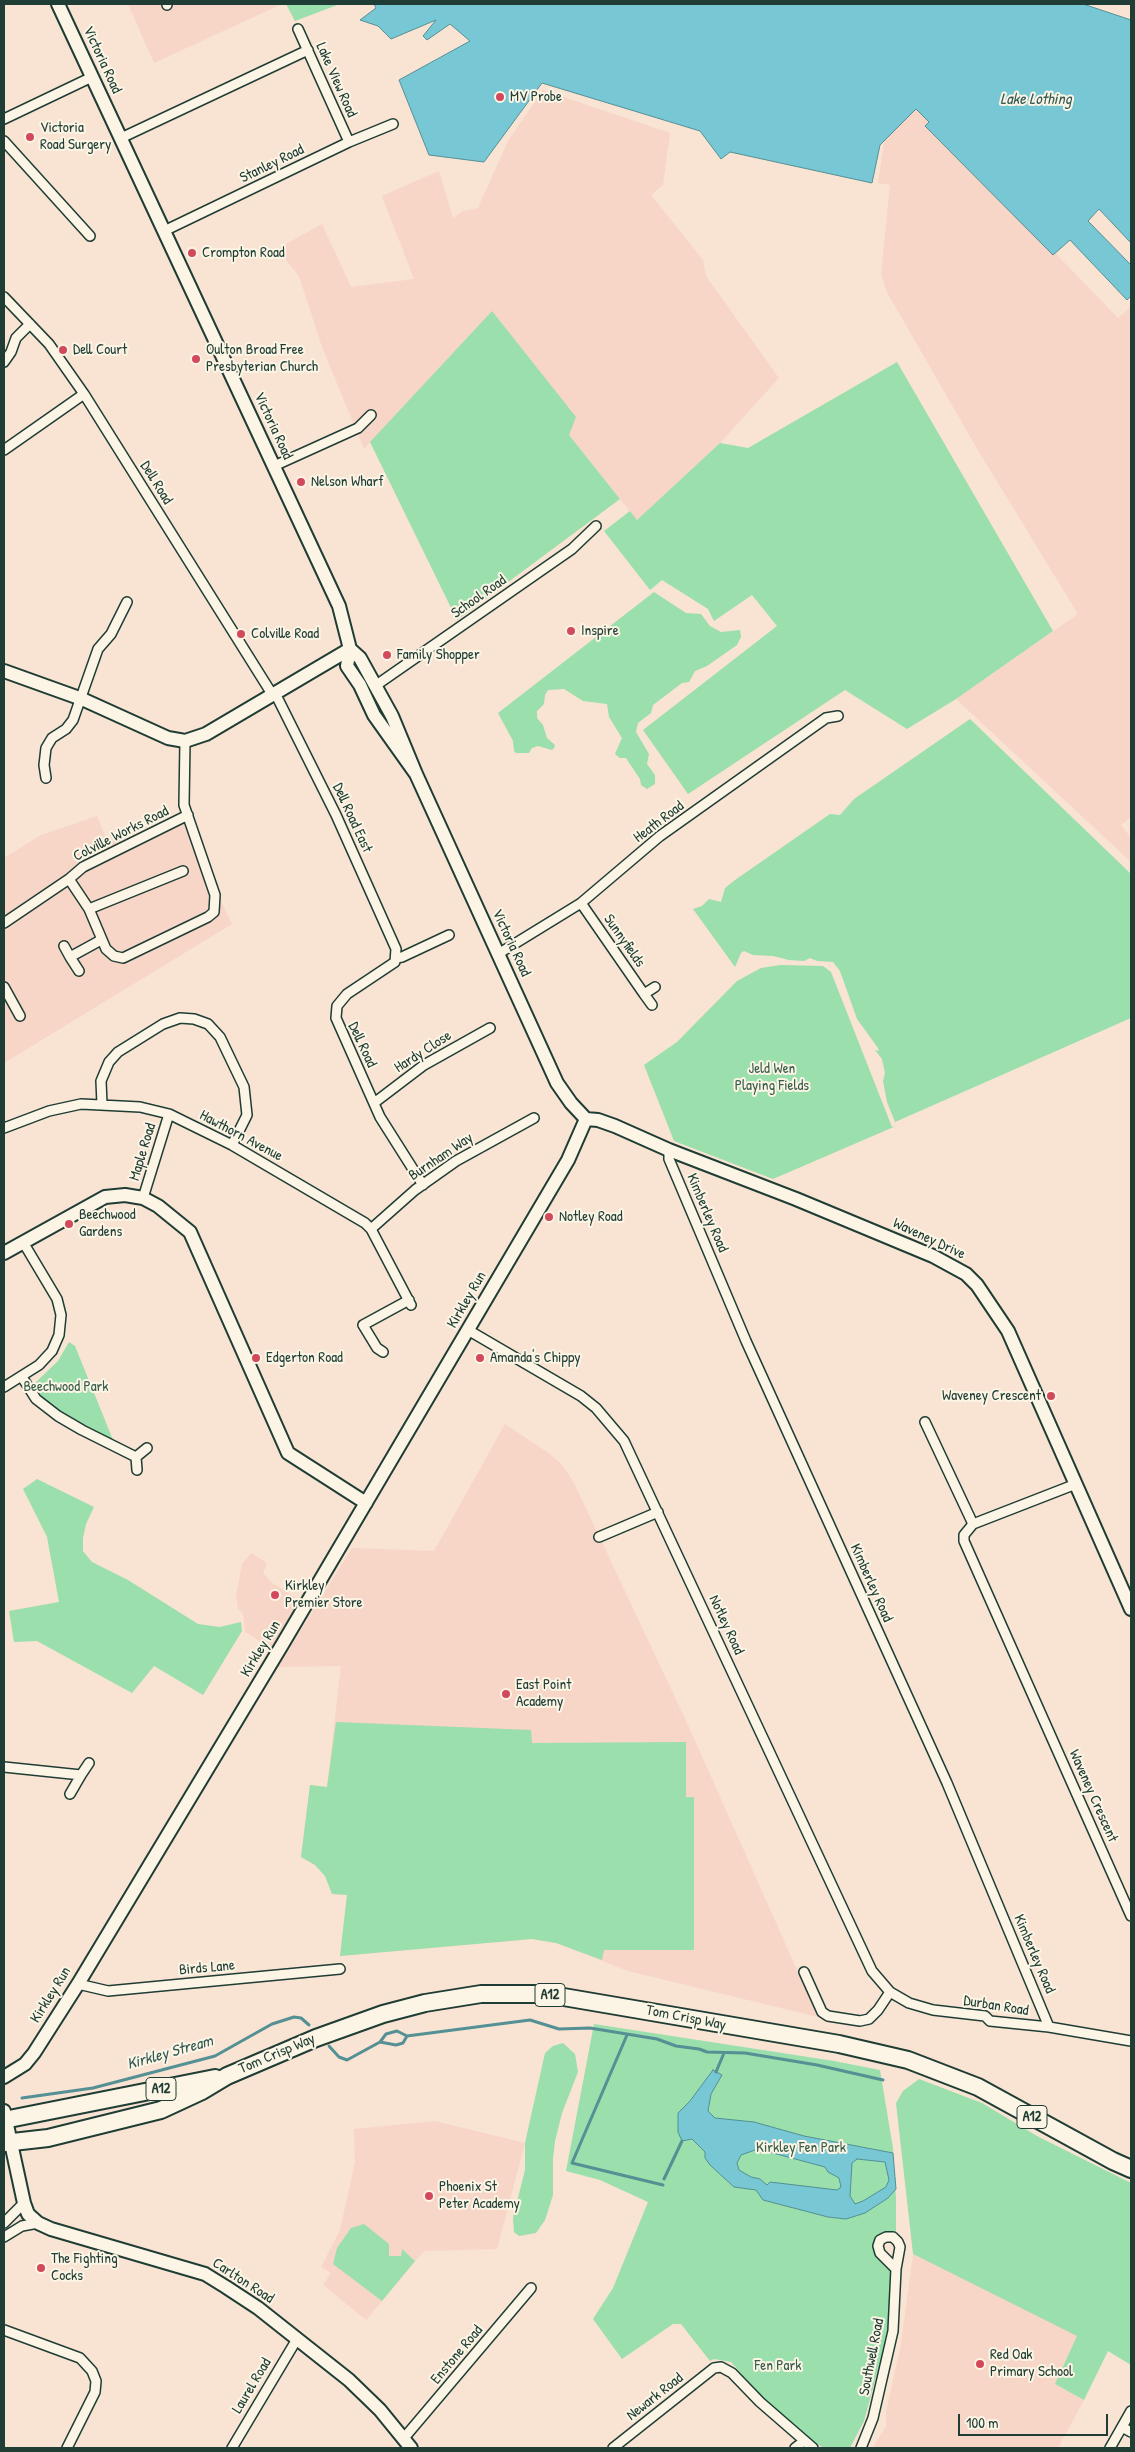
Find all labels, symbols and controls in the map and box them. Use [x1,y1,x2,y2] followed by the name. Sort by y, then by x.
[79,24,125,96] street label: Victoria Road
[312,40,360,120] street label: Lake View Road
[510,88,562,106] place label: MV Probe
[1000,90,1072,110] water label: Lake Lothing
[494,91,506,103] marker: MV Probe
[40,119,111,154] place label: Victoria Road Surgery
[24,131,36,143] marker: Victoria Road Surgery
[237,141,307,187] street label: Stanley Road
[202,244,285,262] place label: Crompton Road
[186,247,198,259] marker: Crompton Road
[73,341,127,359] place label: Dell Court
[206,341,318,376] place label: Oulton Broad Free Presbyterian Church
[57,344,69,356] marker: Dell Court
[190,353,202,365] marker: Oulton Broad Free Presbyterian Church
[250,390,296,462] street label: Victoria Road
[136,458,176,508] street label: Dell Road
[311,473,384,491] place label: Nelson Wharf
[295,476,307,488] marker: Nelson Wharf
[448,572,510,622] street label: School Road
[581,622,619,640] place label: Inspire
[251,625,319,643] place label: Colville Road
[565,625,577,637] marker: Inspire
[235,628,247,640] marker: Colville Road
[397,646,480,664] place label: Family Shopper
[381,649,393,661] marker: Family Shopper
[328,780,376,856] street label: Dell Road East
[630,797,688,847] street label: Heath Road
[70,802,172,866] street label: Colville Works Road
[488,907,534,979] street label: Victoria Road
[599,911,649,971] street label: Sunnyfields
[344,1020,380,1070] street label: Dell Road
[391,1027,455,1077] street label: Hardy Close
[735,1060,809,1095] park label: Jeld Wen Playing Fields
[196,1107,286,1165] street label: Hawthorn Avenue
[126,1121,160,1183] street label: Maple Road
[406,1129,476,1185] street label: Burnham Way
[682,1171,732,1255] street label: Kimberley Road
[79,1206,136,1241] place label: Beechwood Gardens
[559,1208,623,1226] place label: Notley Road
[543,1211,555,1223] marker: Notley Road
[890,1214,968,1264] street label: Waveney Drive
[63,1218,75,1230] marker: Beechwood Gardens
[444,1268,490,1332] street label: Kirkley Run
[266,1349,343,1367] place label: Edgerton Road
[490,1349,581,1367] place label: Amanda's Chippy
[250,1352,262,1364] marker: Edgerton Road
[474,1352,486,1364] marker: Amanda's Chippy
[23,1378,109,1396] park label: Beechwood Park
[942,1387,1041,1405] place label: Waveney Crescent
[1045,1390,1057,1402] marker: Waveney Crescent
[846,1541,896,1625] street label: Kimberley Road
[285,1577,363,1612] place label: Kirkley Premier Store
[269,1589,281,1601] marker: Kirkley Premier Store
[704,1592,748,1658] street label: Notley Road
[237,1618,285,1680] street label: Kirkley Run
[516,1676,571,1711] place label: East Point Academy
[500,1688,512,1700] marker: East Point Academy
[1065,1747,1121,1845] street label: Waveney Crescent
[1009,1912,1059,1996] street label: Kimberley Road
[178,1957,236,1979] street label: Birds Lane
[27,1964,75,2026] street label: Kirkley Run
[535,1984,565,2006] road number: A12
[962,1992,1030,2020] street label: Durban Road
[644,2001,728,2035] street label: Tom Crisp Way
[236,2030,318,2078] street label: Tom Crisp Way
[125,2032,215,2074] water label: Kirkley Stream
[146,2078,176,2100] road number: A12
[1017,2106,1047,2128] road number: A12
[756,2139,846,2157] park label: Kirkley Fen Park
[439,2178,520,2213] place label: Phoenix St Peter Academy
[423,2190,435,2202] marker: Phoenix St Peter Academy
[51,2250,118,2285] place label: The Fighting Cocks
[209,2254,277,2308] street label: Carlton Road
[35,2262,47,2274] marker: The Fighting Cocks
[856,2317,888,2397] street label: Southwell Road
[427,2322,487,2388] street label: Enstone Road
[990,2346,1073,2381] place label: Red Oak Primary School
[229,2355,275,2417] street label: Laurel Road
[755,2357,801,2375] park label: Fen Park
[974,2358,986,2370] marker: Red Oak Primary School
[623,2369,687,2425] street label: Newark Road
[960,2404,1110,2436] scale bar
[966,2412,999,2433] text: 100 m

